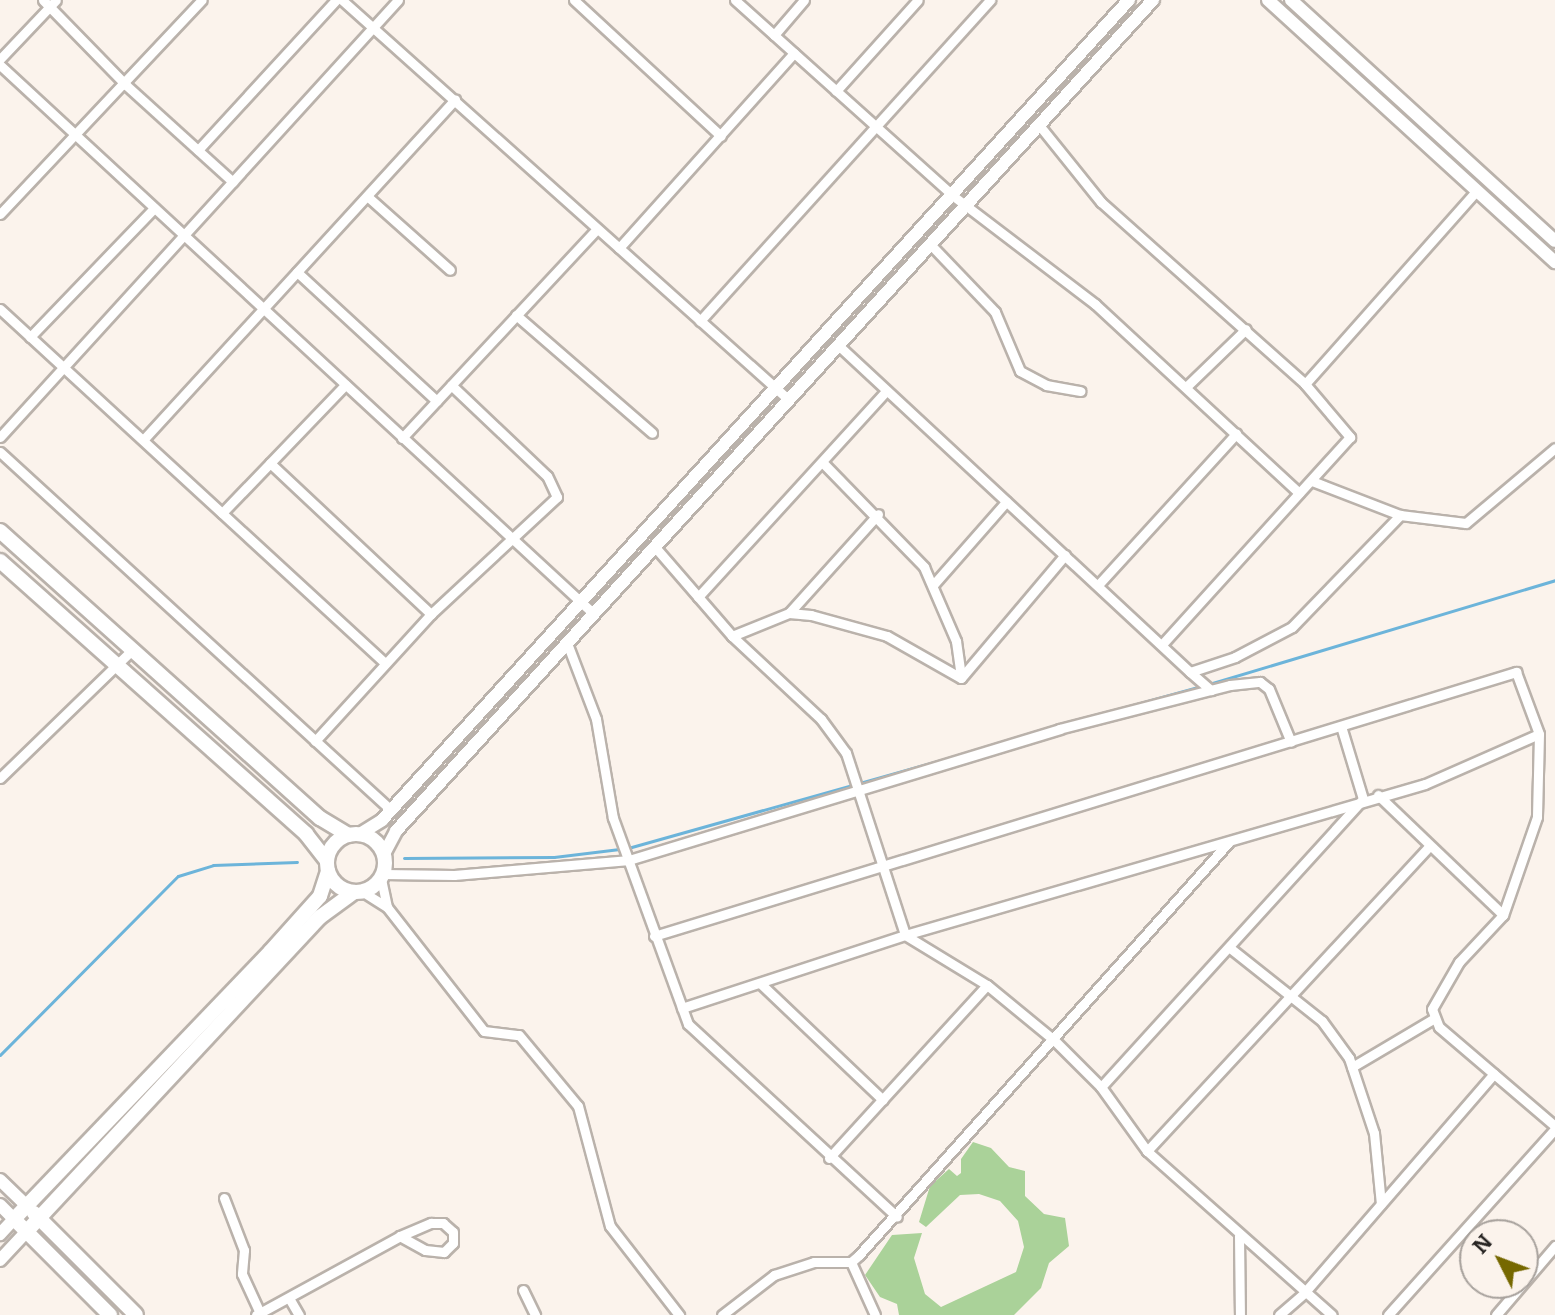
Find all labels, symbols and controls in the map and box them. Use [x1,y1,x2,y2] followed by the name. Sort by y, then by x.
[1459,1219,1539,1299] north arrow
[1467,1229,1498,1259] text: N

